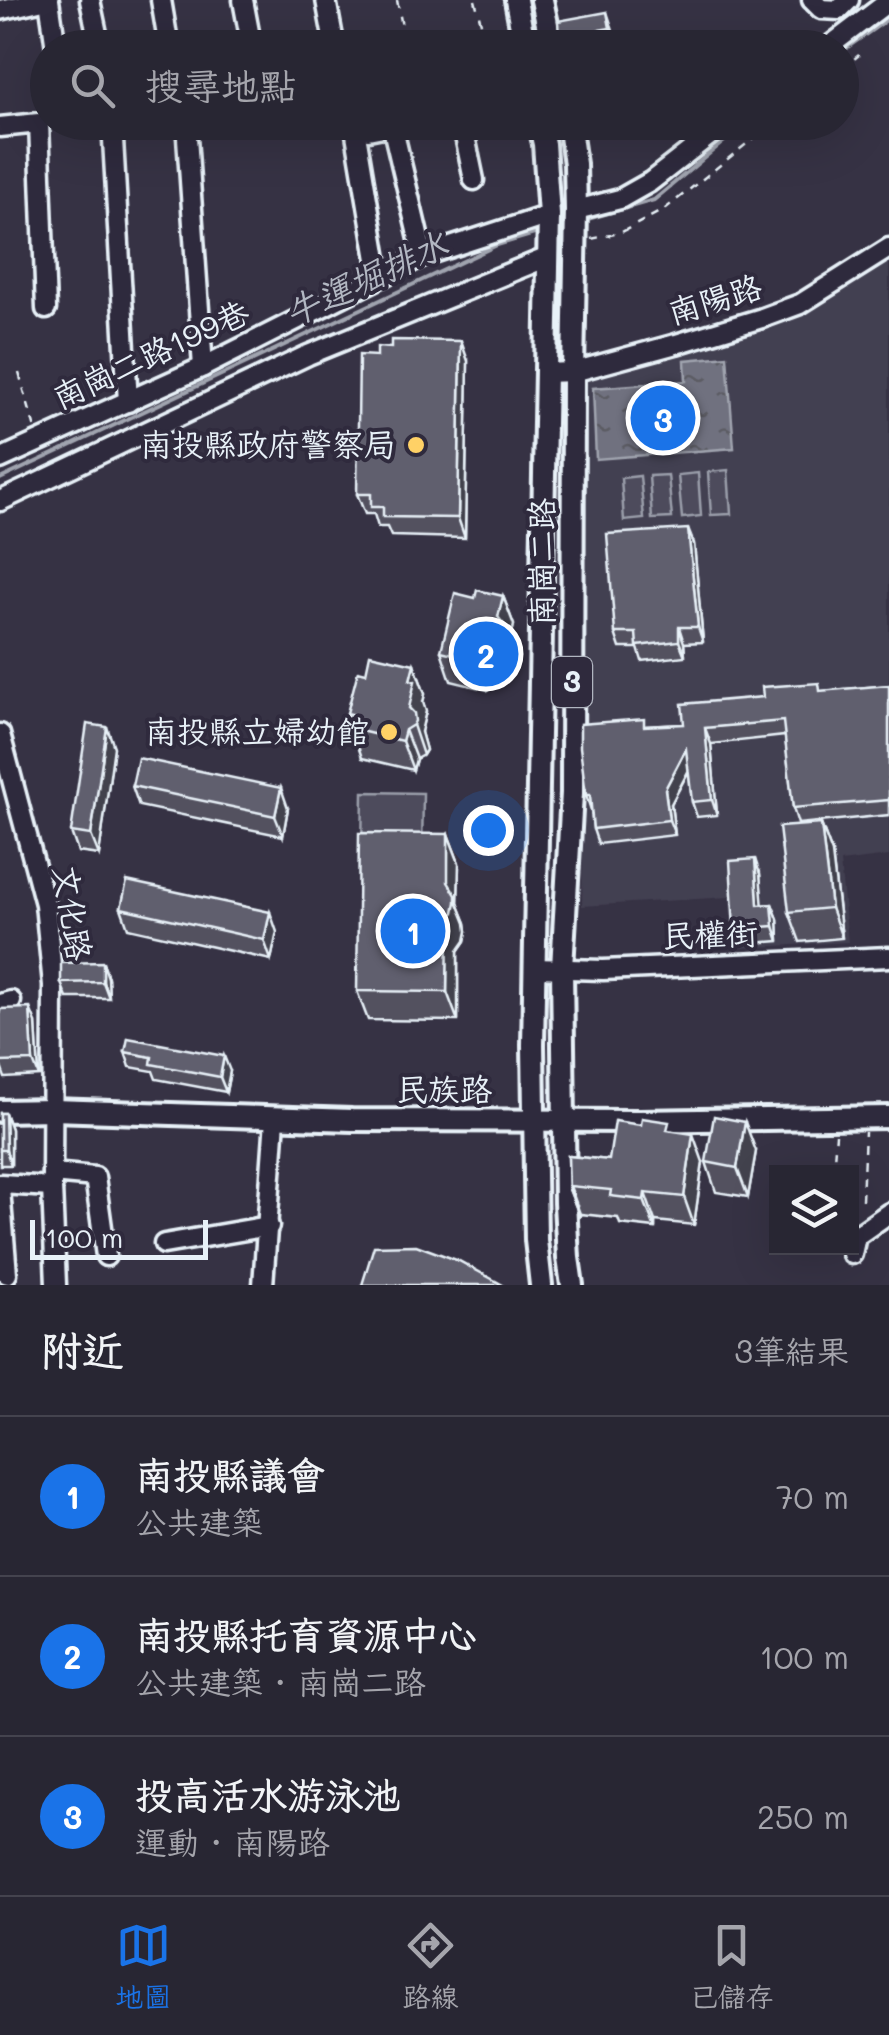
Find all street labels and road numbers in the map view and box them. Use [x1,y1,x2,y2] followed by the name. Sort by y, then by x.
[662,264,766,332] street label: 南陽路
[45,289,255,417] street label: 南崗二路199巷
[519,498,561,626] street label: 南崗二路
[552,657,592,707] road number: 3
[46,862,102,963] street label: 文化路
[661,910,759,956] street label: 民權街
[396,1067,492,1109] street label: 民族路

